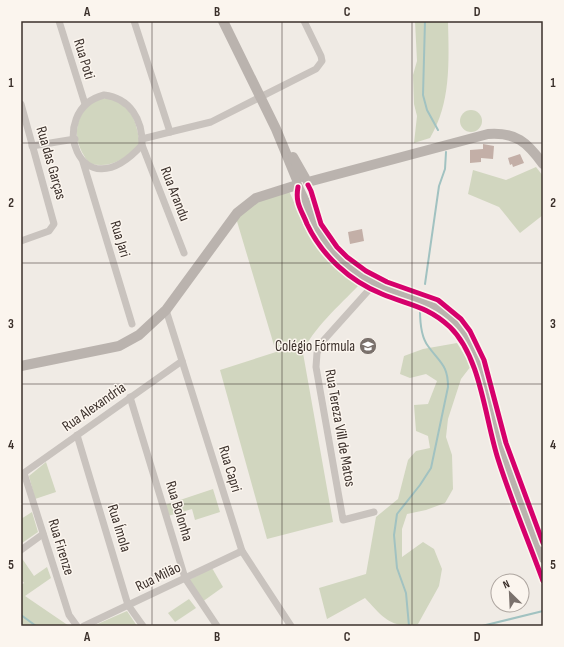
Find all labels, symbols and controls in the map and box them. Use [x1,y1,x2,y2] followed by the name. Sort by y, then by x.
[83,4,91,20] text: A
[214,4,220,20] text: B
[344,4,351,20] text: C
[474,4,481,20] text: D
[69,36,99,82] street label: Rua Poti
[8,75,14,91] text: 1
[550,75,556,91] text: 1
[31,124,71,202] street label: Rua das Garças
[156,164,194,224] street label: Rua Arandu
[8,195,14,211] text: 2
[550,195,556,211] text: 2
[105,218,135,260] street label: Rua Jari
[8,316,14,332] text: 3
[550,316,556,332] text: 3
[358,336,378,356] school or university icon: Colégio Fórmula
[275,337,355,356] place label: Colégio Fórmula
[320,368,360,488] street label: Rua Tereza Vill de Matos
[58,378,130,436] street label: Rua Alexandria
[8,437,14,453] text: 4
[550,437,556,453] text: 4
[214,444,246,495] street label: Rua Capri
[161,479,197,544] street label: Rua Bolonha
[103,502,135,554] street label: Rua Ímola
[43,517,79,577] street label: Rua Firenze
[8,557,14,573] text: 5
[550,557,556,573] text: 5
[132,558,184,596] street label: Rua Milão
[490,573,530,613] north arrow
[501,577,512,591] text: N
[83,629,91,645] text: A
[214,629,220,645] text: B
[344,629,351,645] text: C
[474,629,481,645] text: D

